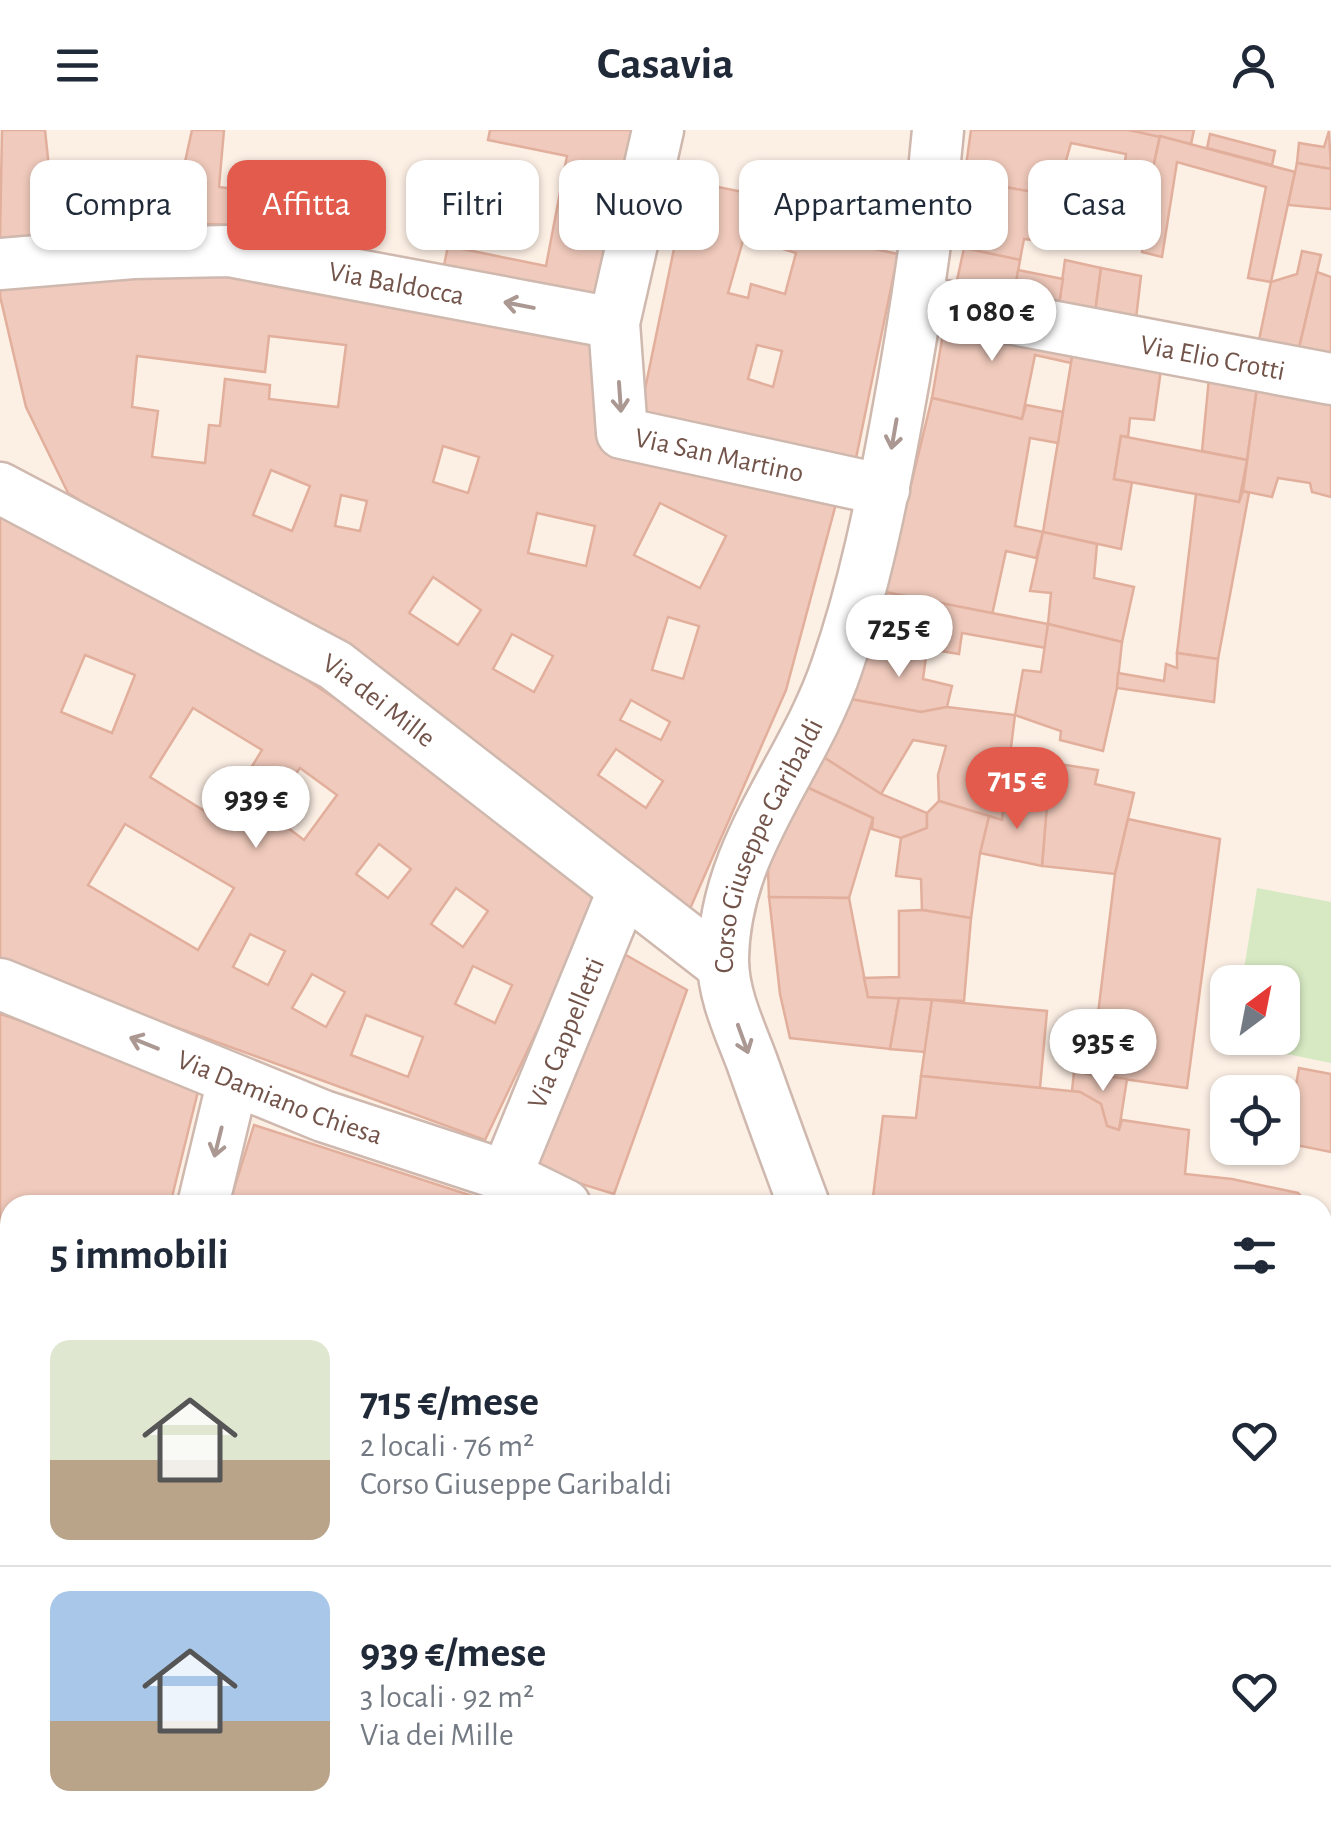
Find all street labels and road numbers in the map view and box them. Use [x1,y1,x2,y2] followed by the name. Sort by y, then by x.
[326,258,466,311] street label: Via Baldocca
[1138,331,1287,386] street label: Via Elio Crotti
[632,424,806,488] street label: Via San Martino
[318,649,440,753] street label: Via dei Mille
[711,715,829,974] street label: Corso Giuseppe Garibaldi
[523,954,610,1113] street label: Via Cappelletti
[173,1046,386,1151] street label: Via Damiano Chiesa

